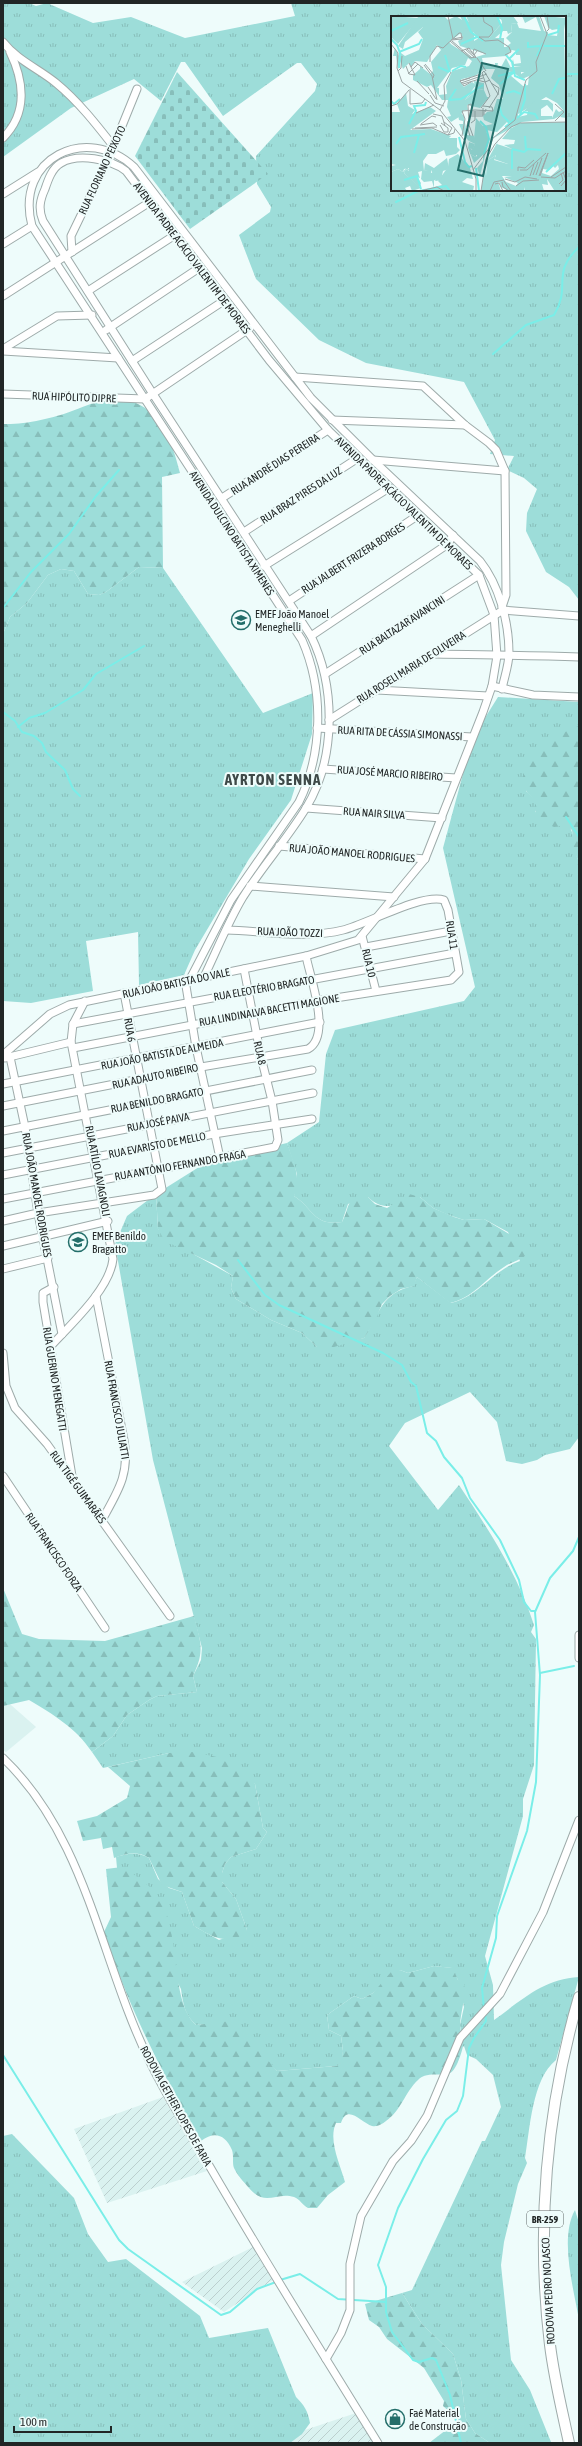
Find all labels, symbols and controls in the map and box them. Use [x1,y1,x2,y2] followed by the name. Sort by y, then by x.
[391,16,566,191] inset map
[76,124,128,216] street label: RUA FLORIANO PEIXOTO
[131,180,253,336] street label: AVENIDA PADRE ACÁCIO VALENTIM DE MORAES
[32,390,117,404] street label: RUA HIPÓLITO DIPRE
[229,431,322,497] street label: RUA ANDRÉ DIAS PEREIRA
[333,434,475,572] street label: AVENIDA PADRE ACÁCIO VALENTIM DE MORAES
[258,464,344,526] street label: RUA BRAZ PIRES DA LUZ
[187,469,277,598] street label: AVENIDA DULCINO BATISTA XIMENES
[299,520,407,596] street label: RUA JALBERT FRIZERA BORGES
[357,593,447,657] street label: RUA BALTAZAR AVANCINI
[255,608,329,633] place label: EMEF João Manoel Meneghelli
[230,609,252,631] school or university icon: EMEF João Manoel Meneghelli
[354,628,468,706] street label: RUA ROSELI MARIA DE OLIVEIRA
[337,724,463,742] street label: RUA RITA DE CÁSSIA SIMONASSI
[337,763,443,783] street label: RUA JOSÉ MARCIO RIBEIRO
[224,771,321,788] district label: AYRTON SENNA
[343,805,406,821] street label: RUA NAIR SILVA
[289,842,416,865] street label: RUA JOÃO MANOEL RODRIGUES
[444,920,460,950] street label: RUA 11
[257,925,323,939] street label: RUA JOÃO TOZZI
[360,947,378,979] street label: RUA 10
[121,966,231,1000] street label: RUA JOÃO BATISTA DO VALE
[213,973,315,1003] street label: RUA ELEOTÉRIO BRAGATO
[198,992,340,1028] street label: RUA LINDINALVA BACETTI MAGIONE
[122,1017,138,1043] street label: RUA 6
[100,1036,225,1072] street label: RUA JOÃO BATISTA DE ALMEIDA
[252,1040,268,1066] street label: RUA 8
[111,1061,199,1091] street label: RUA ADAUTO RIBEIRO
[110,1085,204,1115] street label: RUA BENILDO BRAGATO
[126,1110,191,1134] street label: RUA JOSÉ PAIVA
[83,1125,113,1217] street label: RUA ATÍLIO LAVAGNOLI
[107,1130,207,1160] street label: RUA EVARISTO DE MELLO
[20,1132,54,1259] street label: RUA JOÃO MANOEL RODRIGUES
[114,1147,247,1182] street label: RUA ANTÔNIO FERNANDO FRAGA
[92,1230,146,1255] place label: EMEF Benildo Bragatto
[67,1231,89,1253] school or university icon: EMEF Benildo Bragatto
[41,1326,69,1432] street label: RUA GUERINO MENEGATTI
[102,1360,132,1460] street label: RUA FRANCISCO JULIATTI
[48,1448,109,1526] street label: RUA TIGÊ GUIMARÃES
[23,1510,85,1594] street label: RUA FRANCISCO FORZA
[138,2044,214,2169] street label: RODOVIA GETHER LOPES DE FARIA
[527,2211,563,2227] road number: BR-259
[539,2237,557,2345] street label: RODOVIA PEDRO NOLASCO
[409,2407,466,2432] place label: Faé Material de Construção
[14,2408,111,2434] scale bar
[384,2408,406,2430] shop icon: Faé Material de Construção
[20,2415,47,2429] text: 100 m

